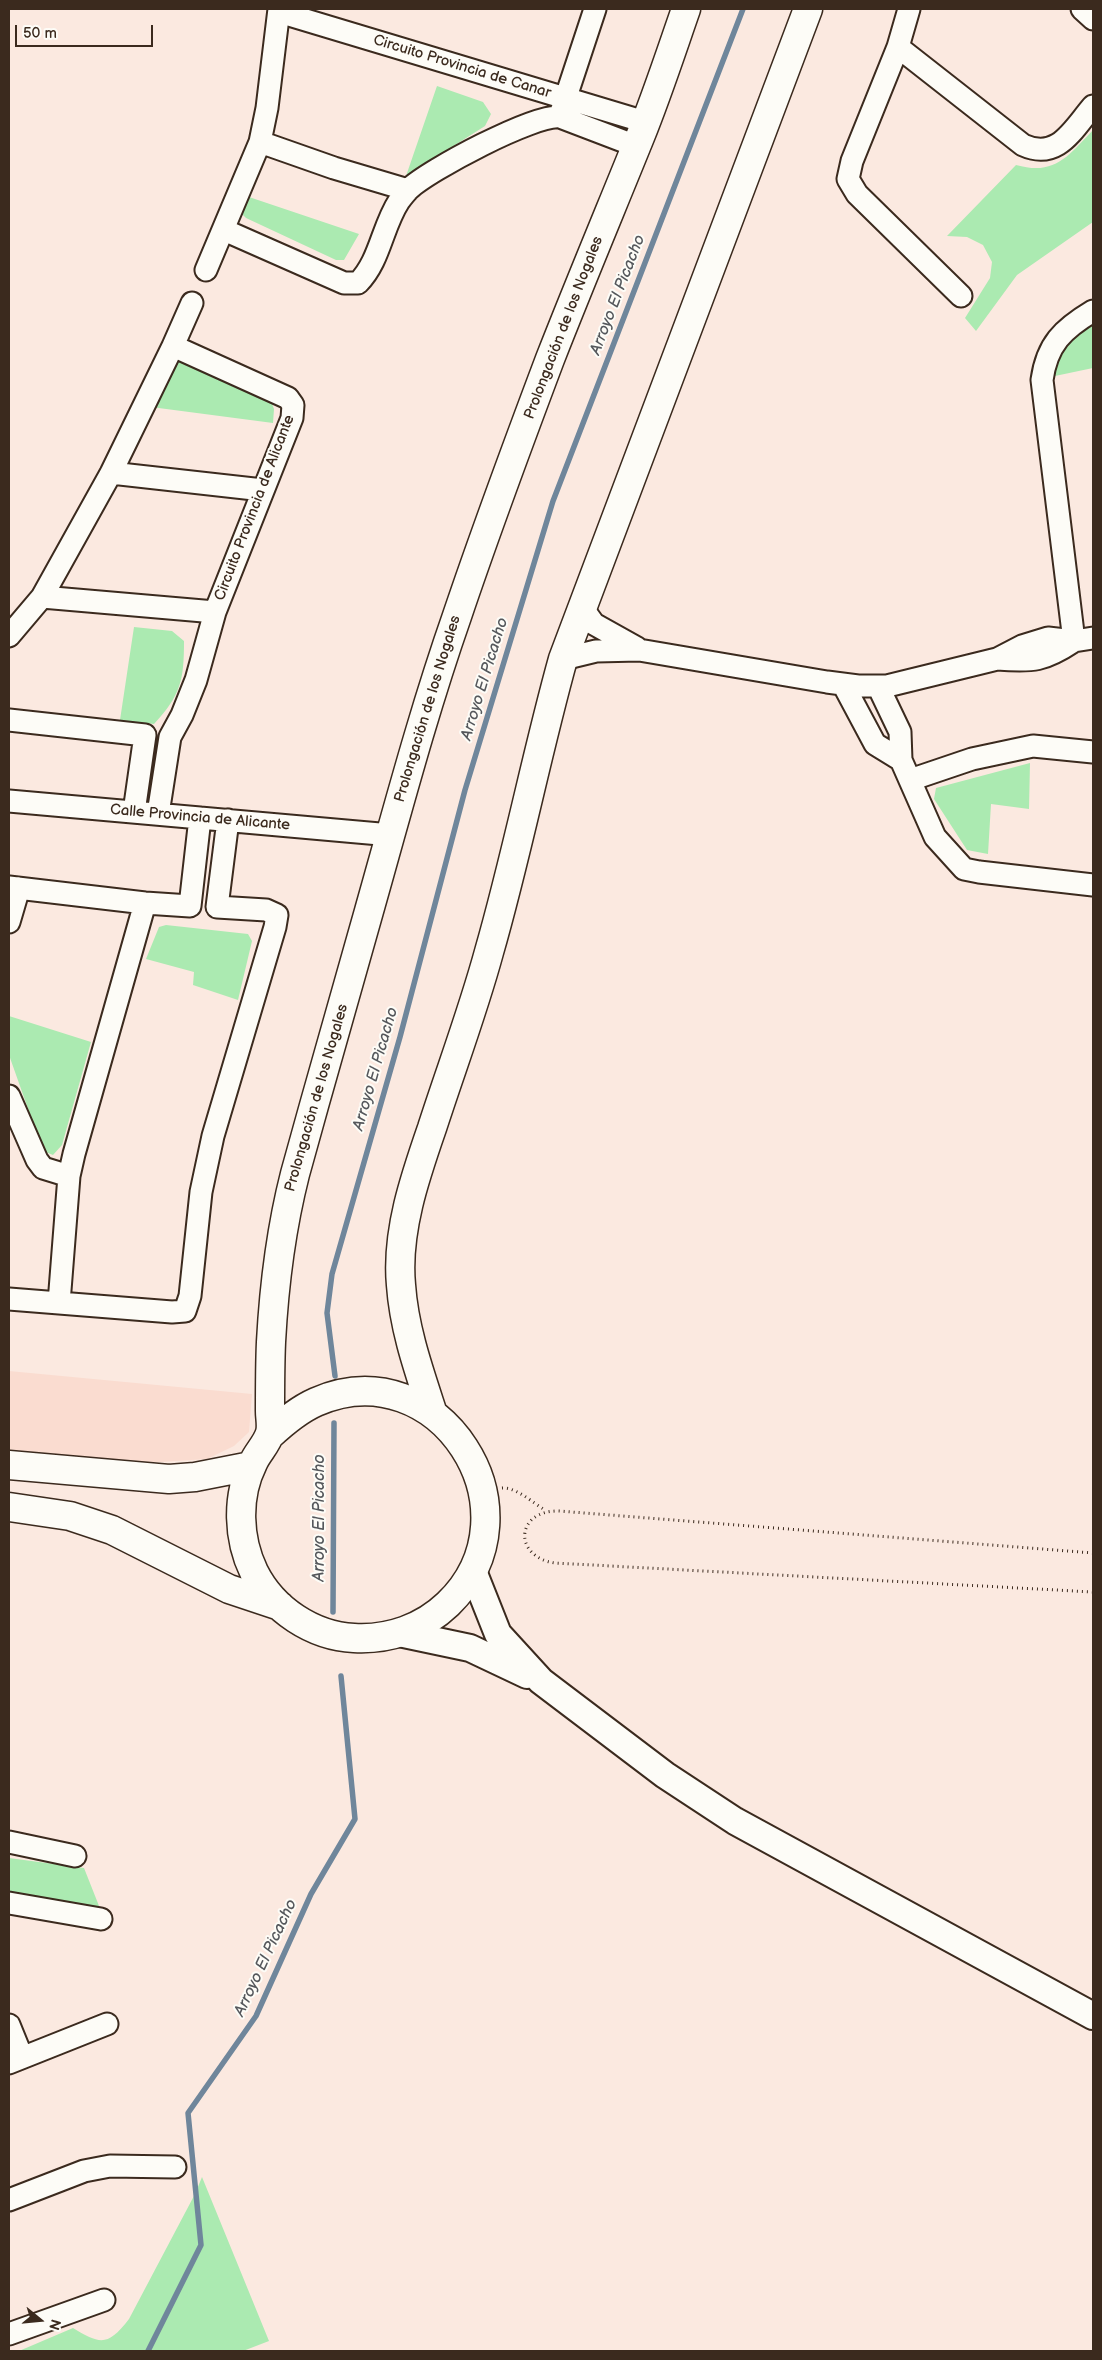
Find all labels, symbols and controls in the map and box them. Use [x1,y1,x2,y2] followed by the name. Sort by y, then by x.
[18,15,155,47] scale bar
[23,24,57,43] text: 50 m
[371,31,553,103] street label: Circuito Provincia de Canar
[586,232,650,358] water label: Arroyo El Picacho
[521,234,607,422] street label: Prolongación de los Nogales
[211,413,299,603] street label: Circuito Provincia de Alicante
[391,613,465,805] street label: Prolongación de los Nogales
[457,615,513,743] water label: Arroyo El Picacho
[109,801,291,835] street label: Calle Provincia de Alicante
[282,1002,352,1194] street label: Prolongación de los Nogales
[349,1005,403,1133] water label: Arroyo El Picacho
[310,1454,330,1582] water label: Arroyo El Picacho
[230,1896,302,2020] water label: Arroyo El Picacho
[15,2295,65,2345] north arrow
[45,2317,64,2332] text: N

